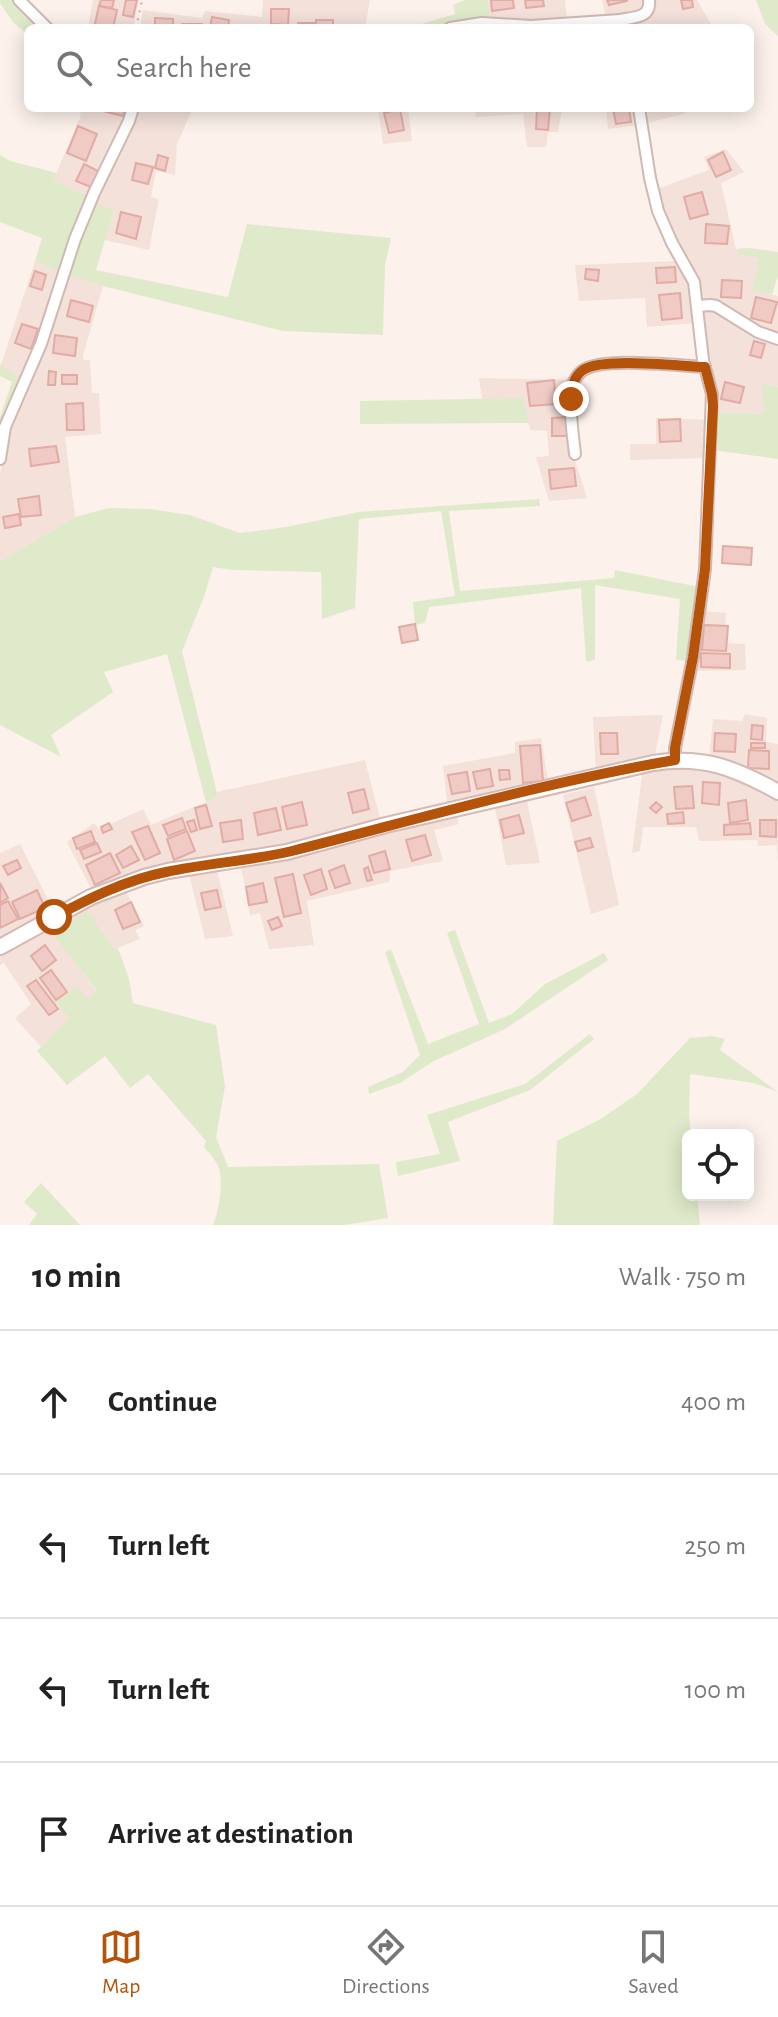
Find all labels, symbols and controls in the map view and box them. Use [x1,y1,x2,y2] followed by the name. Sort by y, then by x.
[24,24,754,112] search box
[52,46,96,90] icon: search
[116,53,252,83] text: Search here
[553,381,589,417] route end
[36,899,72,935] route start
[682,1129,754,1201] map controls
[682,1129,754,1201] button: locate
[32,1260,121,1294] text: 10 min
[619,1264,746,1290] text: Walk · 750 m
[32,1380,76,1424] icon: ahead
[108,1387,217,1417] text: Continue
[681,1389,746,1415] text: 400 m
[32,1524,76,1568] icon: left
[108,1531,209,1561] text: Turn left
[684,1533,746,1559] text: 250 m
[32,1668,76,1712] icon: left
[108,1675,209,1705] text: Turn left
[685,1677,746,1703] text: 100 m
[32,1812,76,1856] icon: arrive
[108,1819,354,1849] text: Arrive at destination
[99,1925,143,1999] tab: Map
[342,1925,430,1999] tab: Directions
[628,1925,679,1999] tab: Saved

